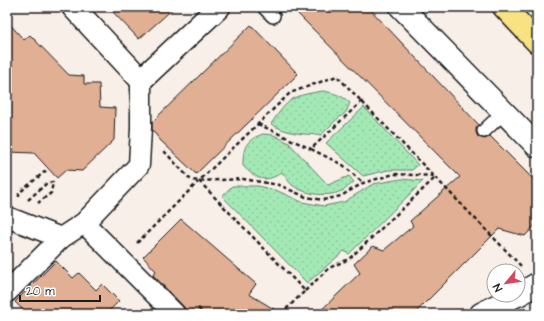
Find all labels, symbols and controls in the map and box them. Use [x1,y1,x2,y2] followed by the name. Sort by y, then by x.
[486,263,526,303] north arrow
[20,277,100,303] scale bar
[489,281,506,294] text: N
[26,283,55,300] text: 20 m

